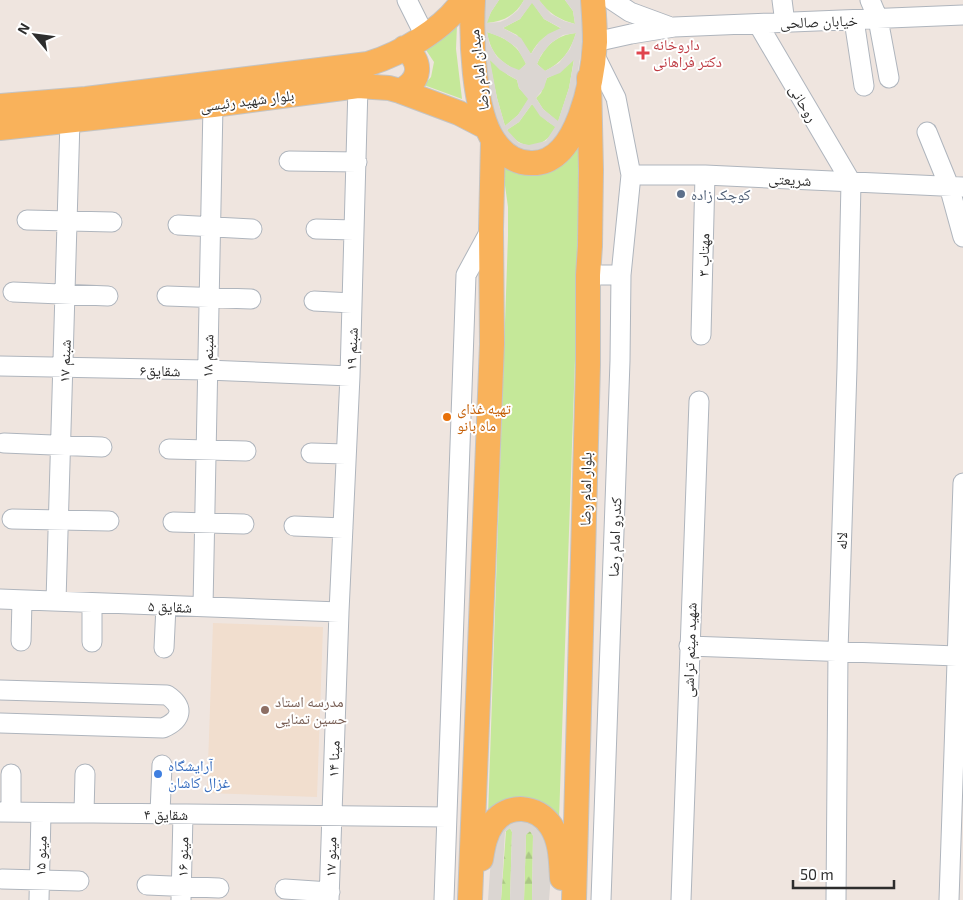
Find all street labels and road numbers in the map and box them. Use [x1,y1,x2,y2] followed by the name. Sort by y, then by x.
[780,11,859,33] street label: خیابان صالحی
[464,28,494,111] street label: میدان امام رضا
[784,81,822,126] street label: روحانی
[199,85,295,117] street label: بلوار شهید رئیسی
[768,169,812,191] street label: شریعتی
[694,233,713,277] street label: مهتاب ۳
[341,327,363,371] street label: شبنم ۱۹
[198,334,218,378] street label: شبنم ۱۸
[54,339,76,383] street label: شبنم ۱۷
[139,361,181,381] street label: شقایق۶
[575,452,597,526] street label: بلوار امام رضا
[604,497,626,577] street label: کندرو امام رضا
[832,532,850,550] street label: لاله
[147,596,193,618] street label: شقایق ۵
[678,602,702,698] street label: شهید میثم تراشی
[323,740,343,778] street label: مینا ۱۴
[144,805,188,825] street label: شقایق ۴
[30,835,51,877] street label: مینو ۱۵
[173,836,192,877] street label: مینو ۱۶
[321,836,340,877] street label: مینو ۱۷

